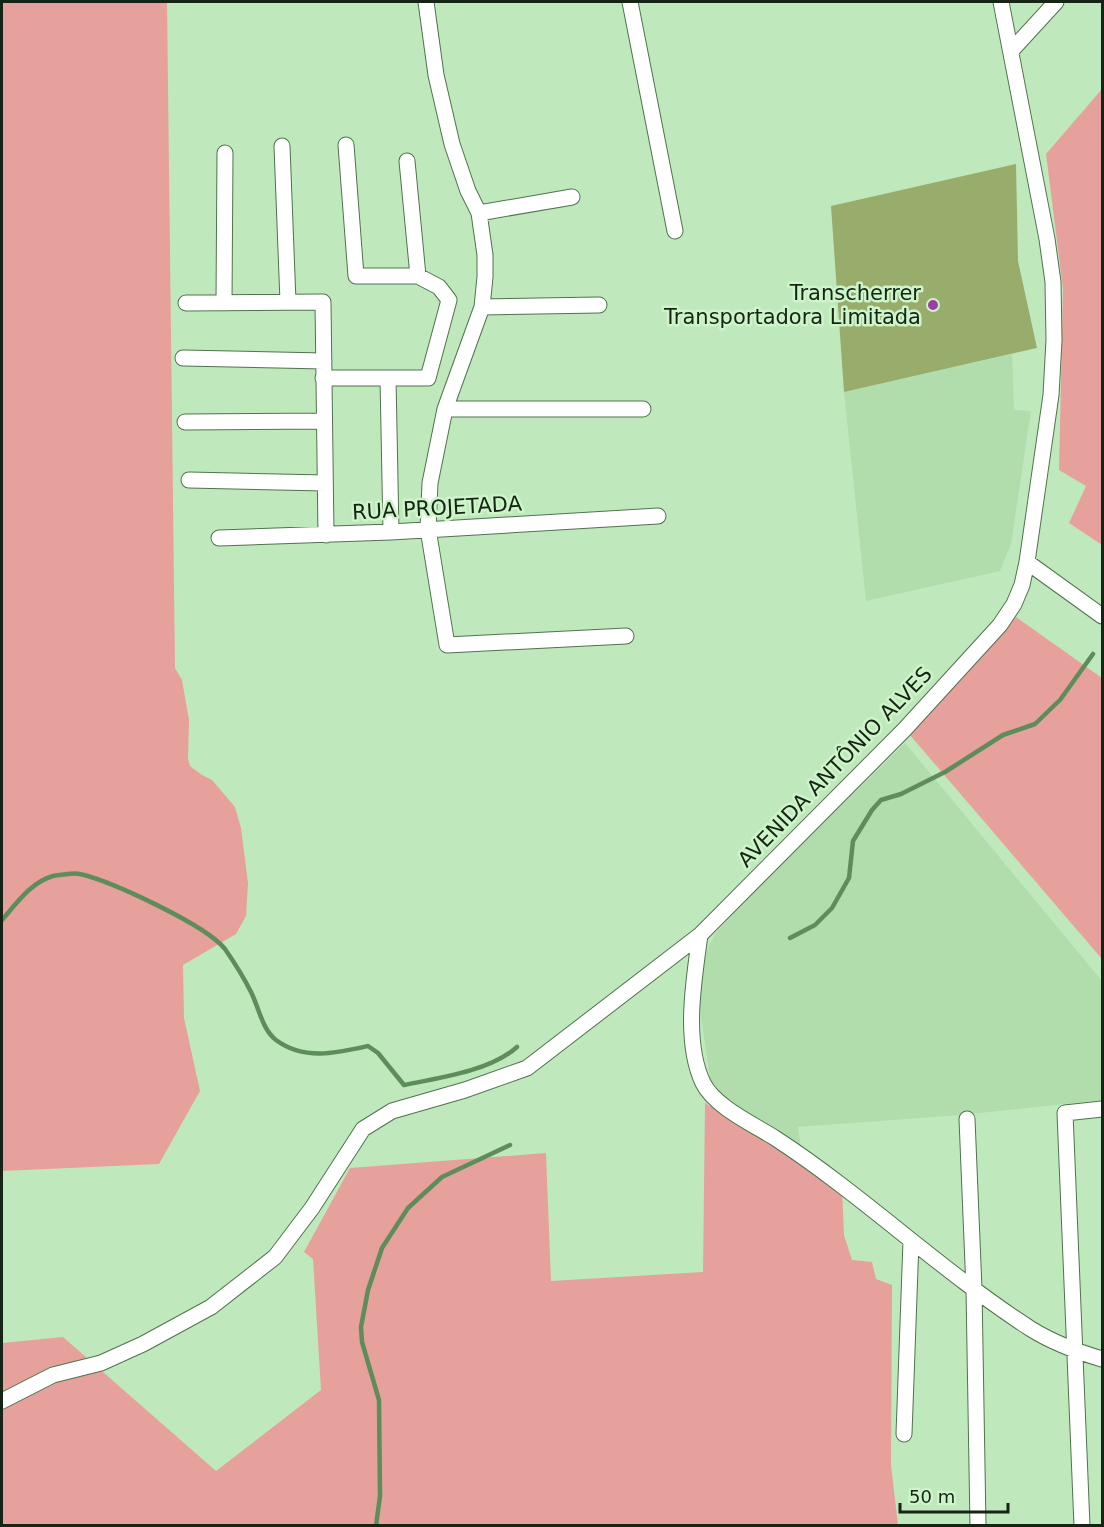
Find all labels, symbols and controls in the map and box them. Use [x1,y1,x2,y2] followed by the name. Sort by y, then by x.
[663,281,921,329] place label: Transcherrer Transportadora Limitada
[926,298,940,312] marker: Transcherrer Transportadora Limitada
[351,492,523,524] street label: RUA PROJETADA
[732,661,937,872] street label: AVENIDA ANTÔNIO ALVES
[900,1476,1008,1514] scale bar
[909,1486,955,1507] text: 50 m

